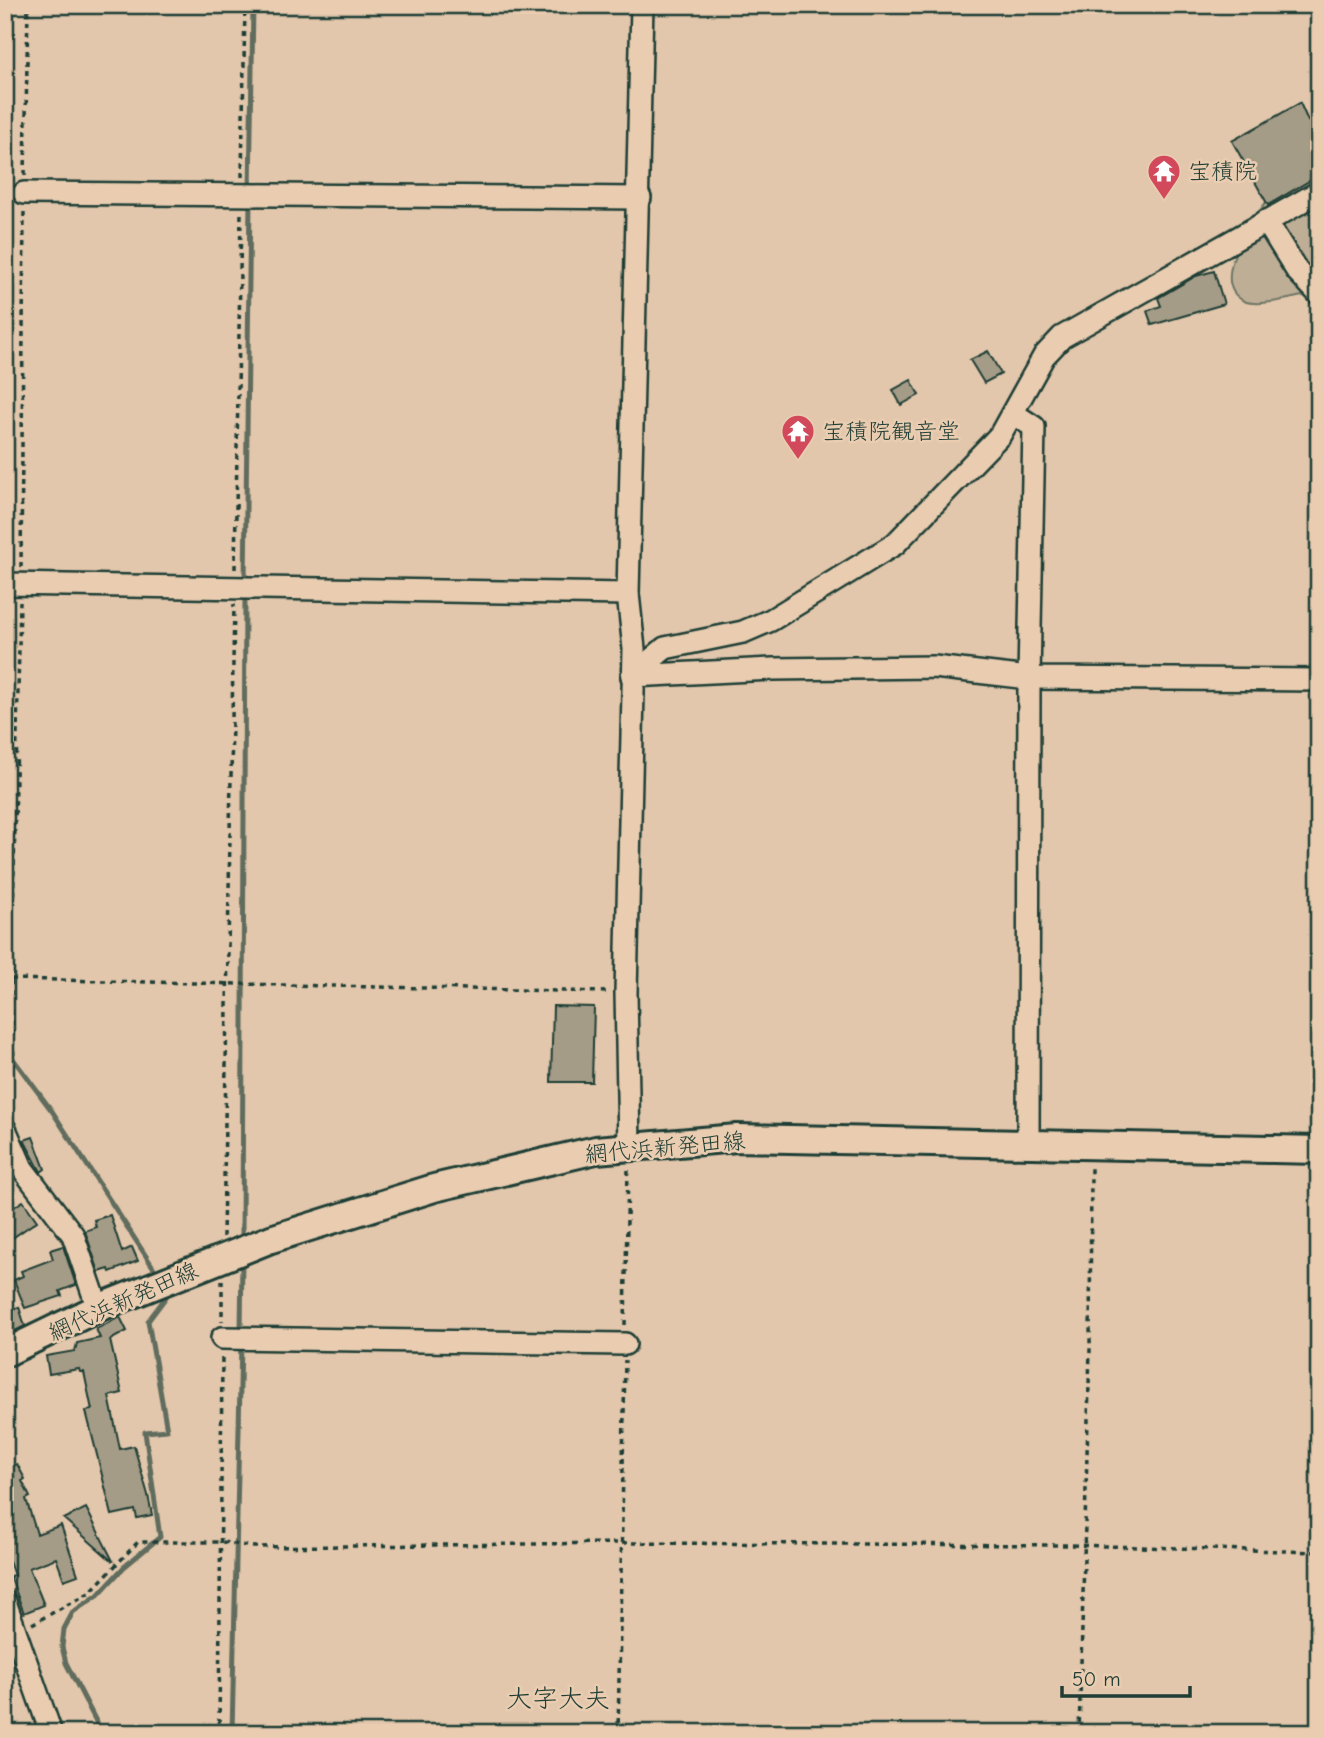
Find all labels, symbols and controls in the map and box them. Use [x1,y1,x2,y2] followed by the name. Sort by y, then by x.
[1145,152,1183,201] temple icon: 宝積院
[1188,158,1257,185] place label: 宝積院
[779,412,817,461] temple icon: 宝積院観音堂
[822,418,960,445] place label: 宝積院観音堂
[584,1127,746,1168] street label: 網代浜新発田線
[44,1256,202,1347] street label: 網代浜新発田線
[1062,1654,1189,1698] scale bar
[1072,1667,1121,1691] text: 50 m
[506,1684,610,1714] district label: 大字大夫

